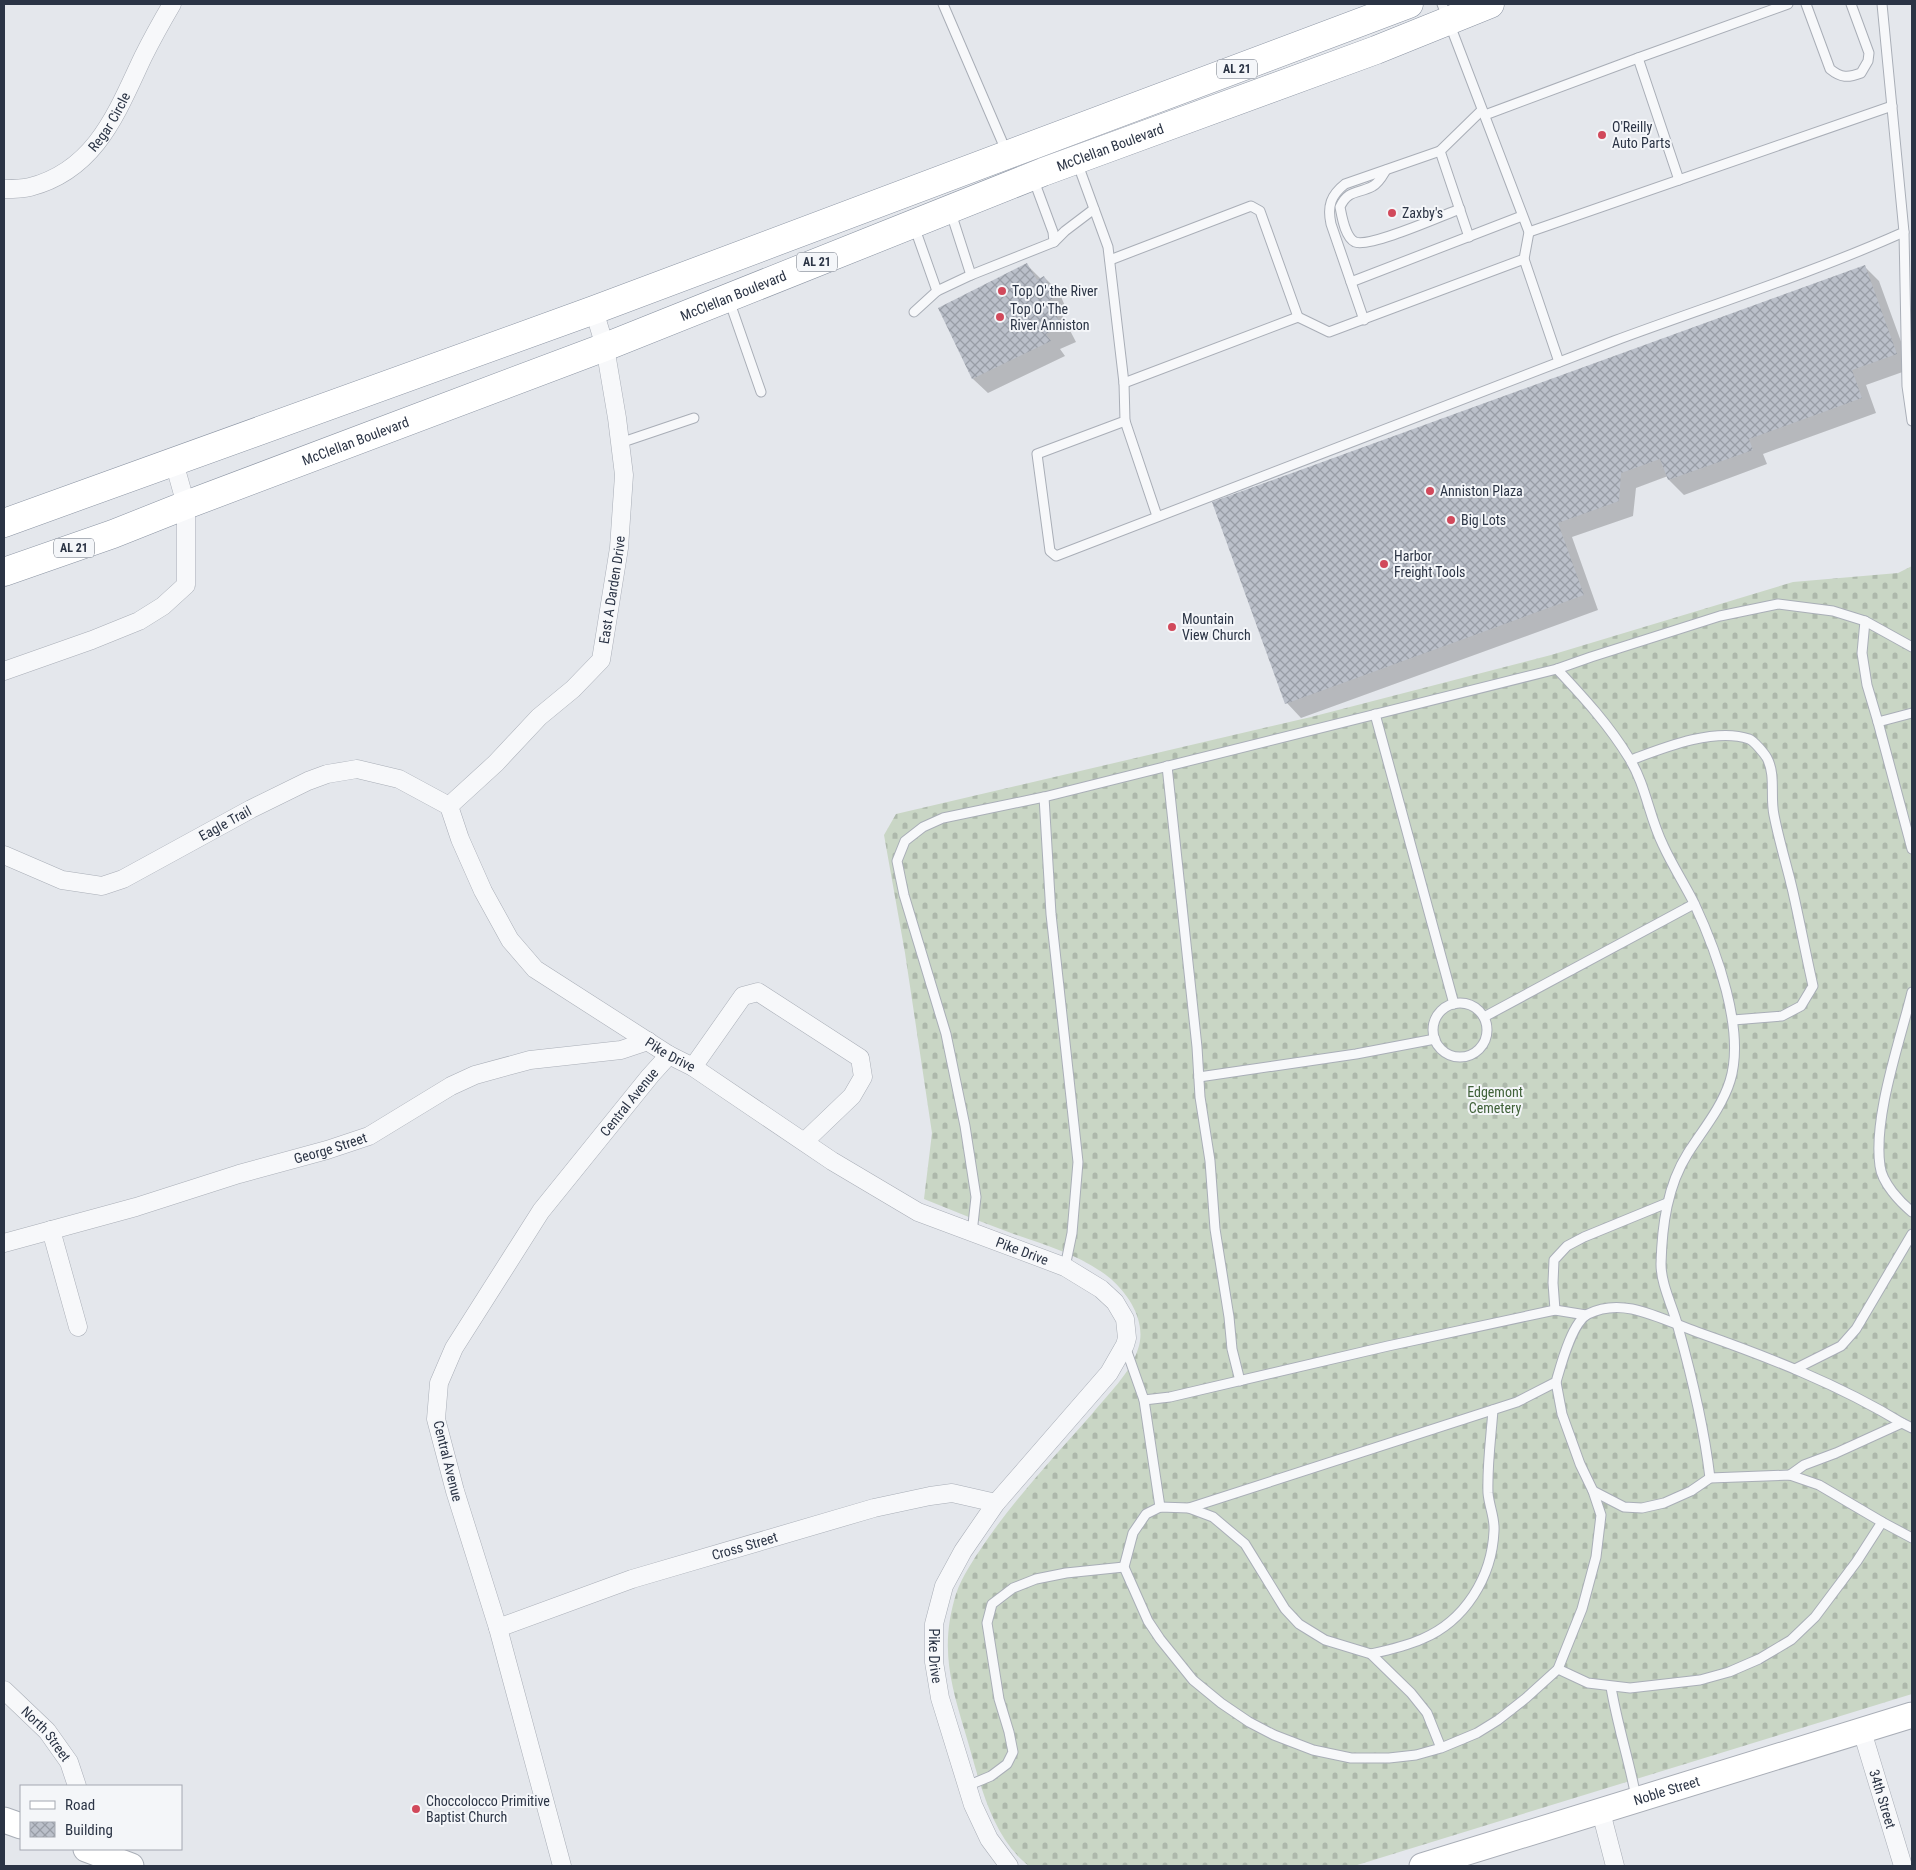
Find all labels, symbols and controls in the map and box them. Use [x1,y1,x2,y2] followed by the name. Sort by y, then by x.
[1217,60,1257,78] road number: AL 21
[85,89,133,155] street label: Regar Circle
[1612,119,1671,151] place label: O'Reilly Auto Parts
[1054,120,1166,174] street label: McClellan Boulevard
[1596,129,1608,141] marker: O'Reilly Auto Parts
[1402,205,1443,221] place label: Zaxby's
[1386,207,1398,219] marker: Zaxby's
[797,252,837,272] road number: AL 21
[678,267,789,324] street label: McClellan Boulevard
[1012,283,1098,299] place label: Top O' the River
[996,285,1008,297] marker: Top O' the River
[1010,301,1090,333] place label: Top O' The River Anniston
[994,311,1006,323] marker: Top O' The River Anniston
[300,414,411,469] street label: McClellan Boulevard
[1440,483,1523,499] place label: Anniston Plaza
[1424,485,1436,497] marker: Anniston Plaza
[1461,512,1506,528] place label: Big Lots
[1445,514,1457,526] marker: Big Lots
[596,535,628,645] street label: East A Darden Drive
[54,538,94,558] road number: AL 21
[1394,548,1465,580] place label: Harbor Freight Tools
[1378,558,1390,570] marker: Harbor Freight Tools
[1182,611,1251,643] place label: Mountain View Church
[1166,621,1178,633] marker: Mountain View Church
[196,802,254,844] street label: Eagle Trail
[642,1034,698,1075] street label: Pike Drive
[597,1064,662,1139] street label: Central Avenue
[1467,1084,1523,1116] park label: Edgemont Cemetery
[292,1129,369,1167] street label: George Street
[994,1234,1051,1268] street label: Pike Drive
[430,1419,466,1504] street label: Central Avenue
[710,1529,779,1563] street label: Cross Street
[926,1629,945,1685] street label: Pike Drive
[18,1703,74,1764] street label: North Street
[1866,1768,1899,1830] street label: 34th Street
[1632,1773,1702,1808] street label: Noble Street
[20,1785,182,1850] legend
[426,1793,550,1825] place label: Choccolocco Primitive Baptist Church
[65,1796,95,1814] text: Road
[410,1803,422,1815] marker: Choccolocco Primitive Baptist Church
[65,1821,113,1839] text: Building

